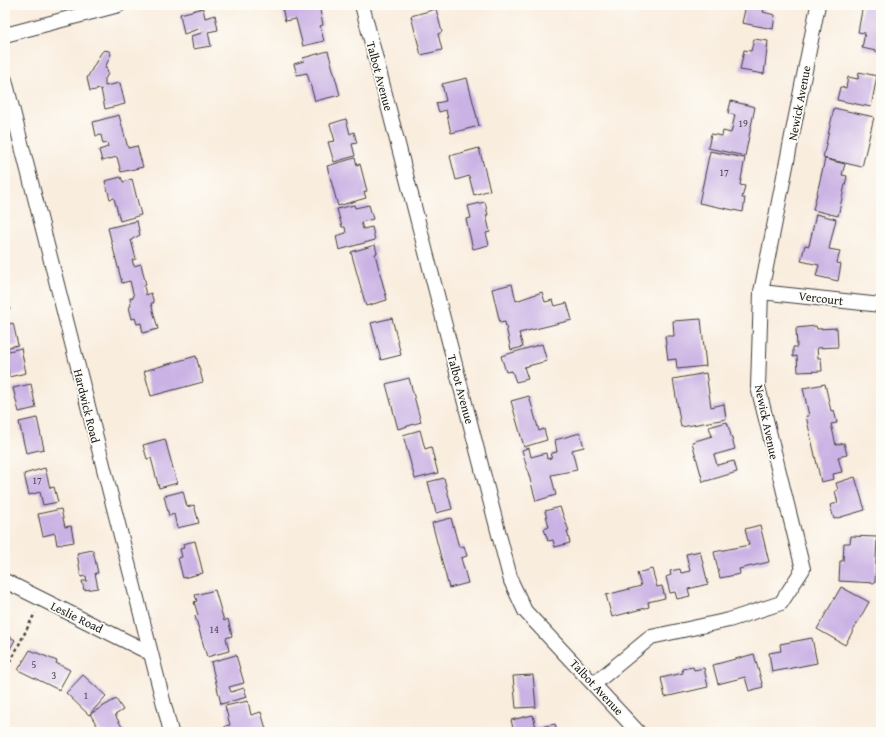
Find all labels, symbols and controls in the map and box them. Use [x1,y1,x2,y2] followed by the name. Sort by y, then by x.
[363,39,398,113] street label: Talbot Avenue
[783,64,815,142] street label: Newick Avenue
[738,116,748,131] house number: 19
[719,165,729,180] house number: 17
[798,287,845,309] street label: Vercourt
[444,352,479,426] street label: Talbot Avenue
[70,367,105,445] street label: Hardwick Road
[751,383,783,461] street label: Newick Avenue
[32,473,42,488] house number: 17
[48,597,107,637] street label: Leslie Road
[209,622,219,637] house number: 14
[566,655,628,719] street label: Talbot Avenue
[32,657,37,672] house number: 5
[52,668,57,683] house number: 3
[84,688,89,703] house number: 1

